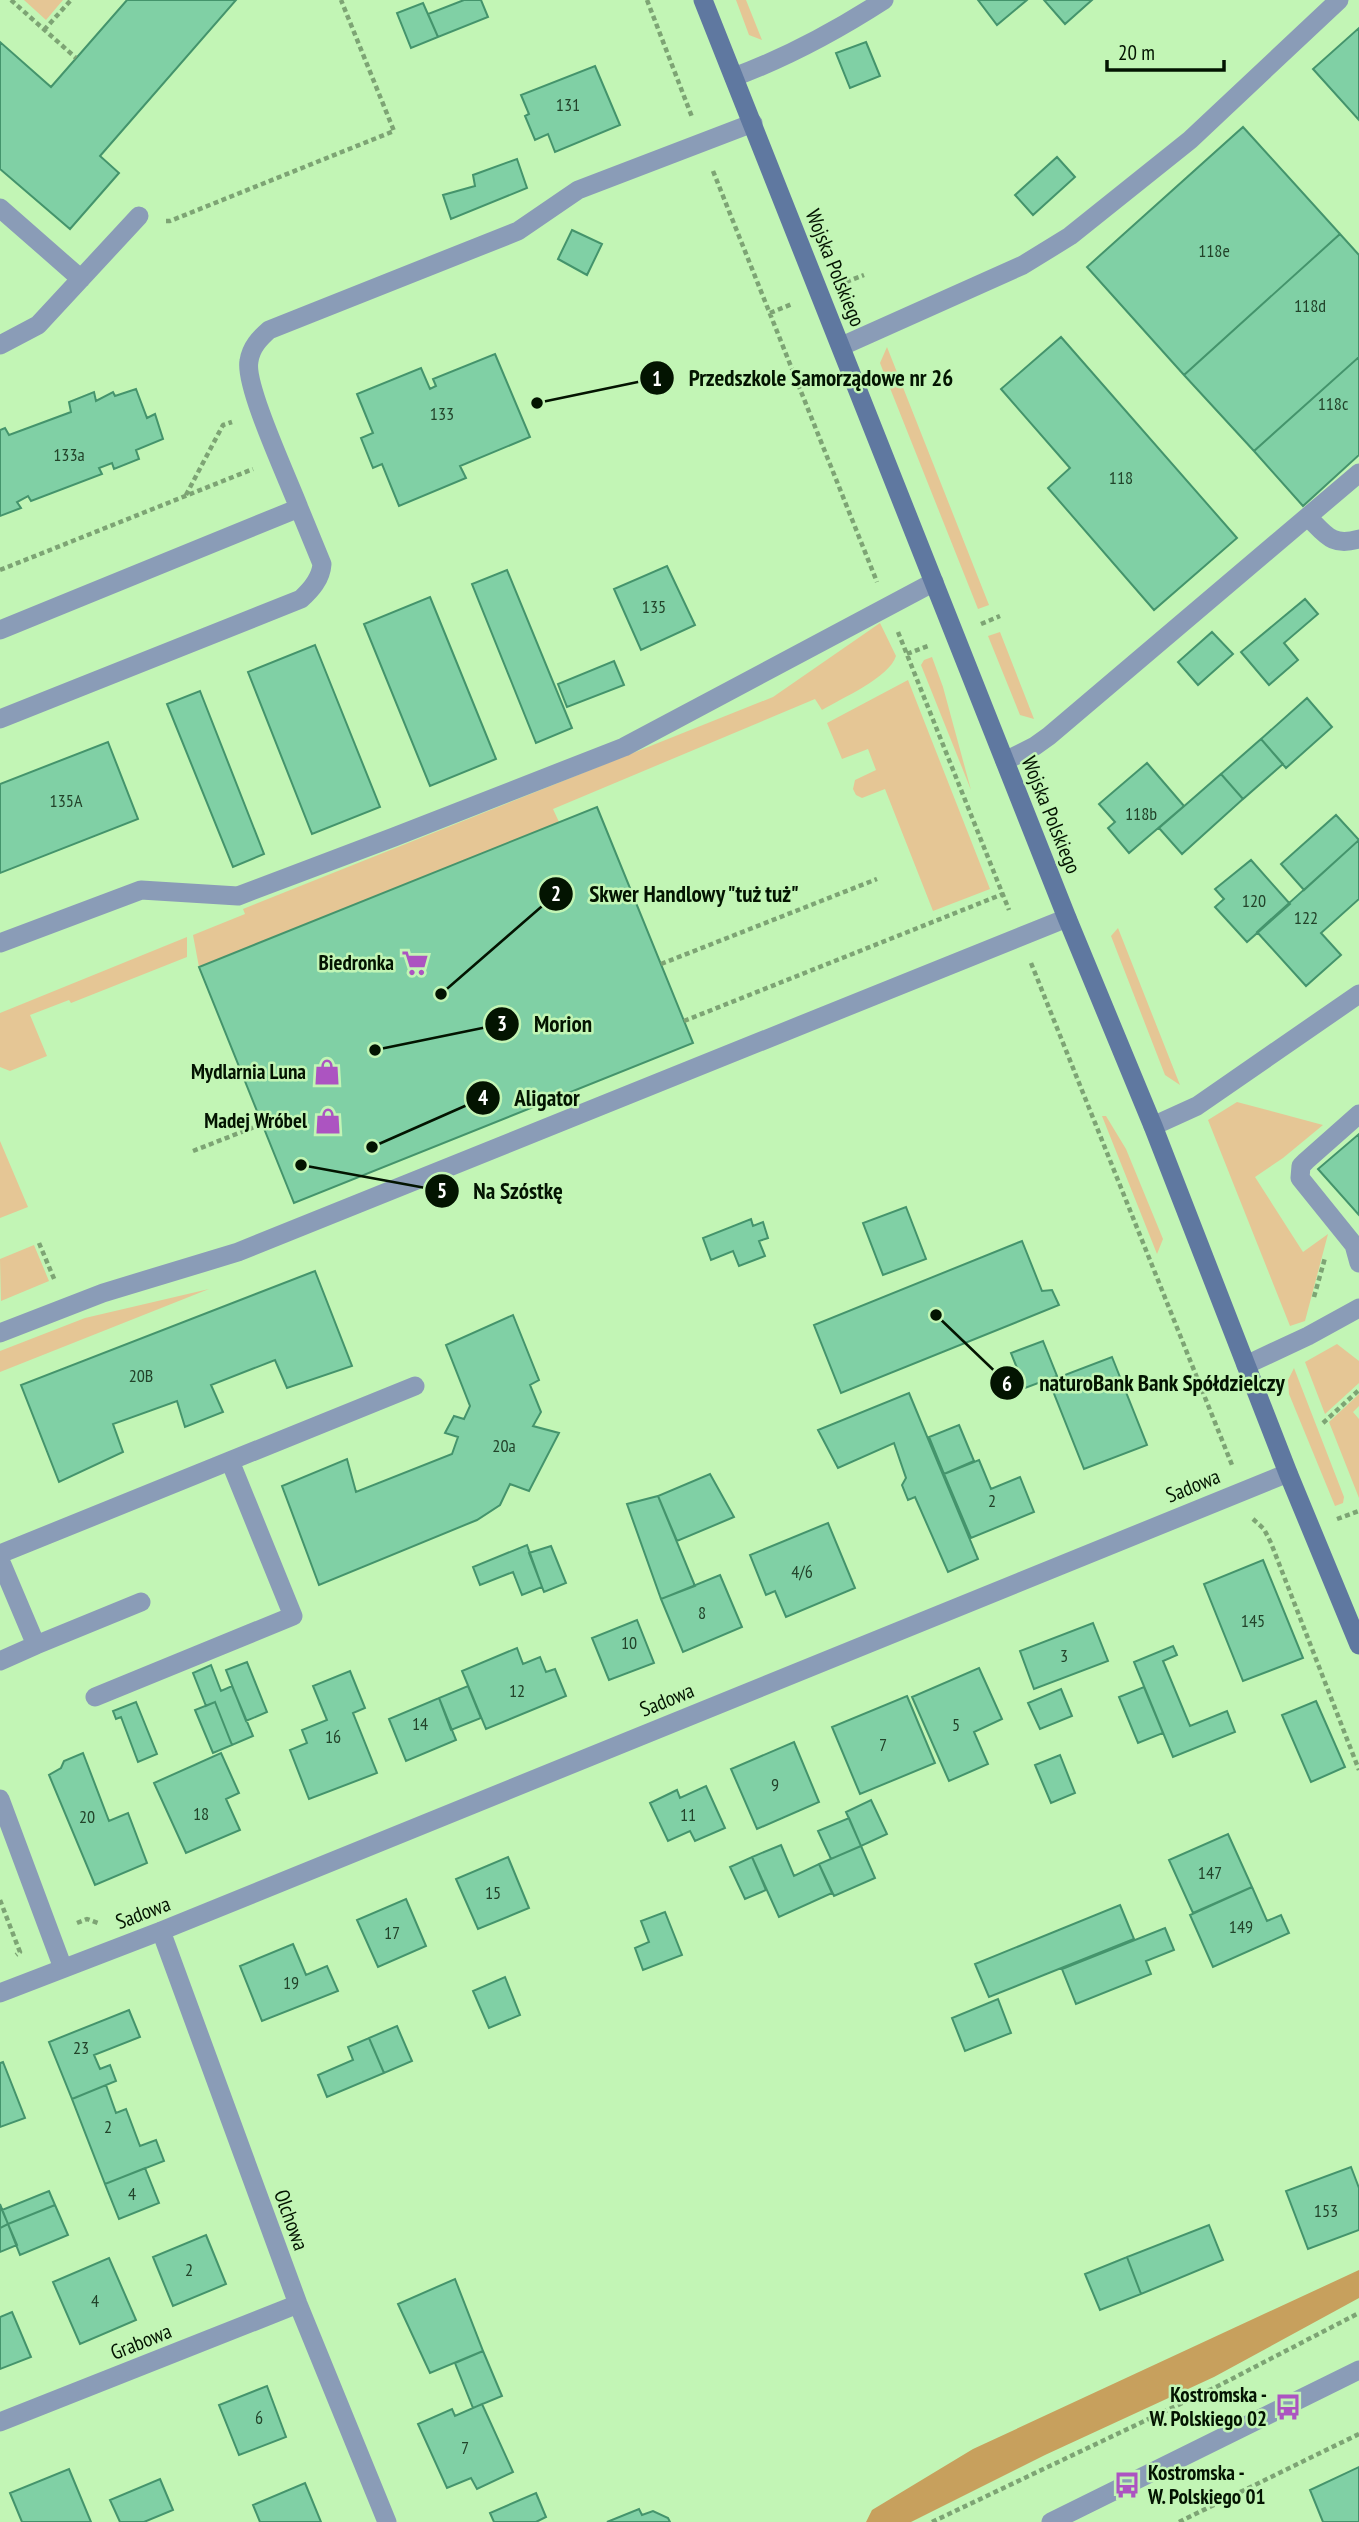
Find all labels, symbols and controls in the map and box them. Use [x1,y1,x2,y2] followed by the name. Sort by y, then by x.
[1107,28,1224,72] scale bar
[1118,39,1155,66] text: 20 m
[556,93,580,116] house number: 131
[800,205,871,331] street label: Wojska Polskiego
[1198,239,1230,262] house number: 118e
[1294,294,1326,317] house number: 118d
[640,356,967,400] callout: Przedszkole Samorządowe nr 26
[689,363,953,392] text: Przedszkole Samorządowe nr 26
[652,365,662,392] text: 1
[1318,392,1349,415] house number: 118c
[430,402,454,425] house number: 133
[53,443,85,466] house number: 133a
[1109,466,1133,489] house number: 118
[642,595,666,618] house number: 135
[1016,752,1087,878] street label: Wojska Polskiego
[50,789,83,812] house number: 135A
[1125,802,1157,825] house number: 118b
[538,872,814,916] callout: Skwer Handlowy "tuż tuż"
[589,879,799,908] text: Skwer Handlowy "tuż tuż"
[551,880,561,907] text: 2
[1242,889,1266,912] house number: 120
[1294,906,1318,929] house number: 122
[400,948,430,978] supermarket icon: Biedronka
[318,949,394,976] place label: Biedronka
[485,1002,606,1046] callout: Morion
[534,1009,592,1038] text: Morion
[497,1010,507,1037] text: 3
[312,1057,342,1087] shop icon: Mydlarnia Luna
[191,1058,306,1085] place label: Mydlarnia Luna
[465,1076,594,1120] callout: Aligator
[513,1083,580,1112] text: Aligator
[478,1084,488,1111] text: 4
[313,1106,343,1136] shop icon: Madej Wróbel
[204,1107,308,1134] place label: Madej Wróbel
[424,1169,577,1213] callout: Na Szóstkę
[473,1176,563,1205] text: Na Szóstkę
[437,1177,447,1204] text: 5
[989,1361,1299,1405] callout: naturoBank Bank Spółdzielczy
[129,1364,153,1387] house number: 20B
[1039,1368,1286,1397] text: naturoBank Bank Spółdzielczy
[1002,1370,1012,1397] text: 6
[492,1434,516,1457] house number: 20a
[1162,1463,1224,1509] street label: Sadowa
[988,1489,996,1512] house number: 2
[791,1560,813,1583] house number: 4/6
[698,1601,706,1624] house number: 8
[1241,1609,1265,1632] house number: 145
[621,1631,637,1654] house number: 10
[1060,1644,1068,1667] house number: 3
[636,1677,698,1723] street label: Sadowa
[509,1679,525,1702] house number: 12
[412,1712,428,1735] house number: 14
[952,1713,960,1736] house number: 5
[325,1725,341,1748] house number: 16
[879,1733,887,1756] house number: 7
[771,1773,779,1796] house number: 9
[193,1802,209,1825] house number: 18
[680,1803,696,1826] house number: 11
[79,1805,95,1828] house number: 20
[1198,1861,1222,1884] house number: 147
[485,1881,501,1904] house number: 15
[112,1890,174,1935] street label: Sadowa
[1229,1915,1253,1938] house number: 149
[384,1921,400,1944] house number: 17
[283,1971,299,1994] house number: 19
[73,2036,89,2059] house number: 23
[104,2115,112,2138] house number: 2
[128,2182,136,2205] house number: 4
[268,2186,315,2254] street label: Olchowa
[1314,2199,1338,2222] house number: 153
[185,2258,193,2281] house number: 2
[91,2289,99,2312] house number: 4
[106,2317,175,2366] street label: Grabowa
[1148,2381,1267,2432] place label: Kostromska - W. Polskiego 02
[1273,2392,1303,2422] bus stop icon: Kostromska - W. Polskiego 02
[255,2406,263,2429] house number: 6
[461,2436,469,2459] house number: 7
[1147,2459,1266,2510] place label: Kostromska - W. Polskiego 01
[1112,2470,1142,2500] bus stop icon: Kostromska - W. Polskiego 01

